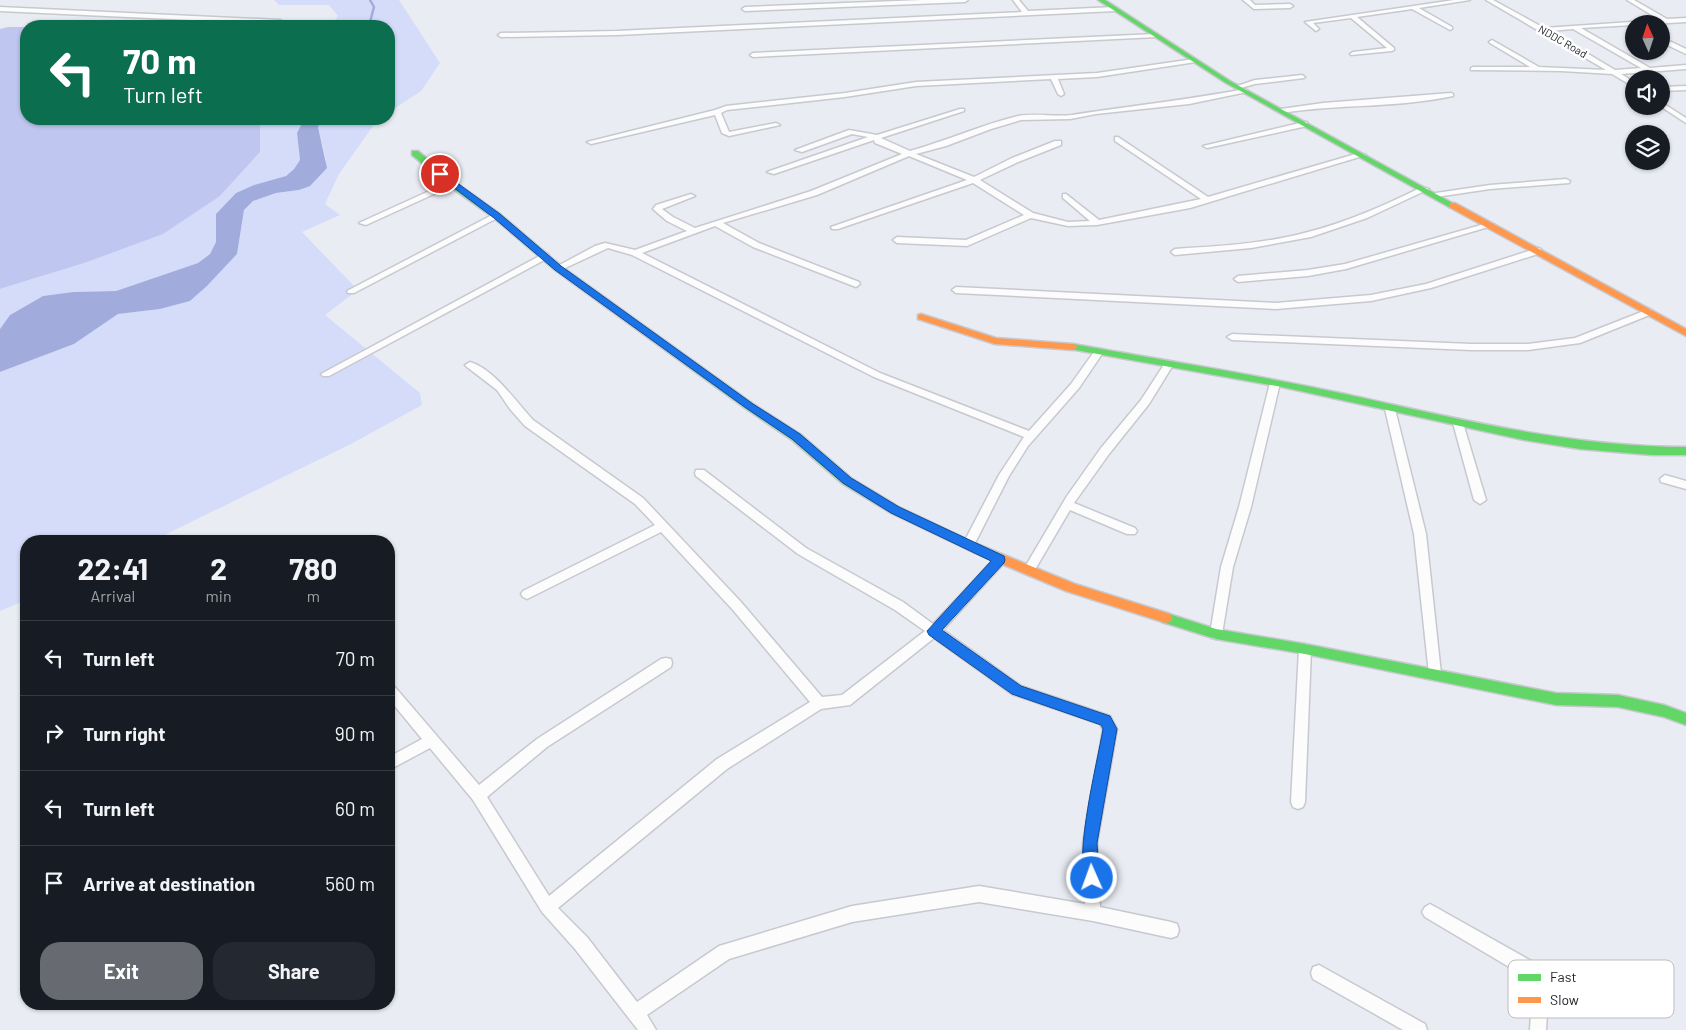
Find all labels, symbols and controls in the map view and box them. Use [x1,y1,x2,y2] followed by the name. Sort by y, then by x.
[1625,15,1670,60] north arrow
[1625,15,1670,170] map controls
[1536,22,1590,60] street label: NDDC Road
[123,39,197,81] text: 70 m
[40,40,105,105] icon: left
[1625,70,1670,115] button: sound
[123,81,203,107] text: Turn left
[1625,125,1670,170] button: layers
[419,153,461,195] pin
[426,160,454,188] icon: arrive
[78,550,148,586] text: 22:41
[210,550,227,586] text: 2
[289,550,337,586] text: 780
[90,586,135,605] text: Arrival
[206,586,232,605] text: min
[307,586,320,605] text: m
[40,644,68,672] icon: left
[83,647,154,670] text: Turn left
[336,647,375,670] text: 70 m
[40,719,68,747] icon: right
[83,722,165,745] text: Turn right
[335,722,375,745] text: 90 m
[40,794,68,822] icon: left
[83,797,154,820] text: Turn left
[335,797,375,820] text: 60 m
[1065,851,1117,903] position arrow
[40,869,68,897] icon: arrive
[83,872,255,895] text: Arrive at destination
[325,872,375,895] text: 560 m
[40,942,203,1000] button: Exit
[213,942,375,1000] button: Share
[1508,960,1674,1018] legend
[1550,968,1576,985] text: Fast
[1550,991,1579,1008] text: Slow

